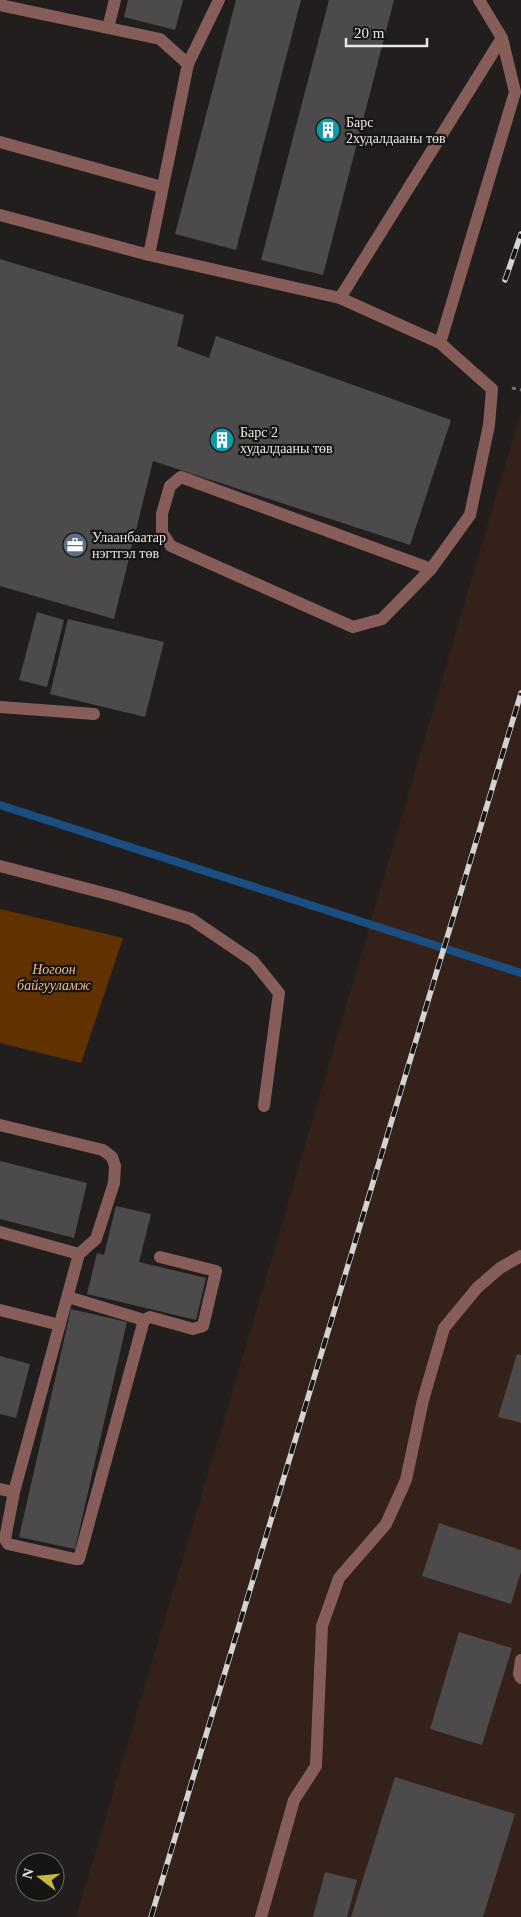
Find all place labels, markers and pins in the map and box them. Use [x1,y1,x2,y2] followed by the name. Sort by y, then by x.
[346,115,446,146] place label: Барс 2худалдааны төв
[315,117,341,143] building icon: Барс 2худалдааны төв
[240,425,333,456] place label: Барс 2 худалдааны төв
[209,427,235,453] building icon: Барс 2 худалдааны төв
[92,530,166,561] place label: Улаанбаатар нэгтгэл төв
[62,532,88,558] office icon: Улаанбаатар нэгтгэл төв

